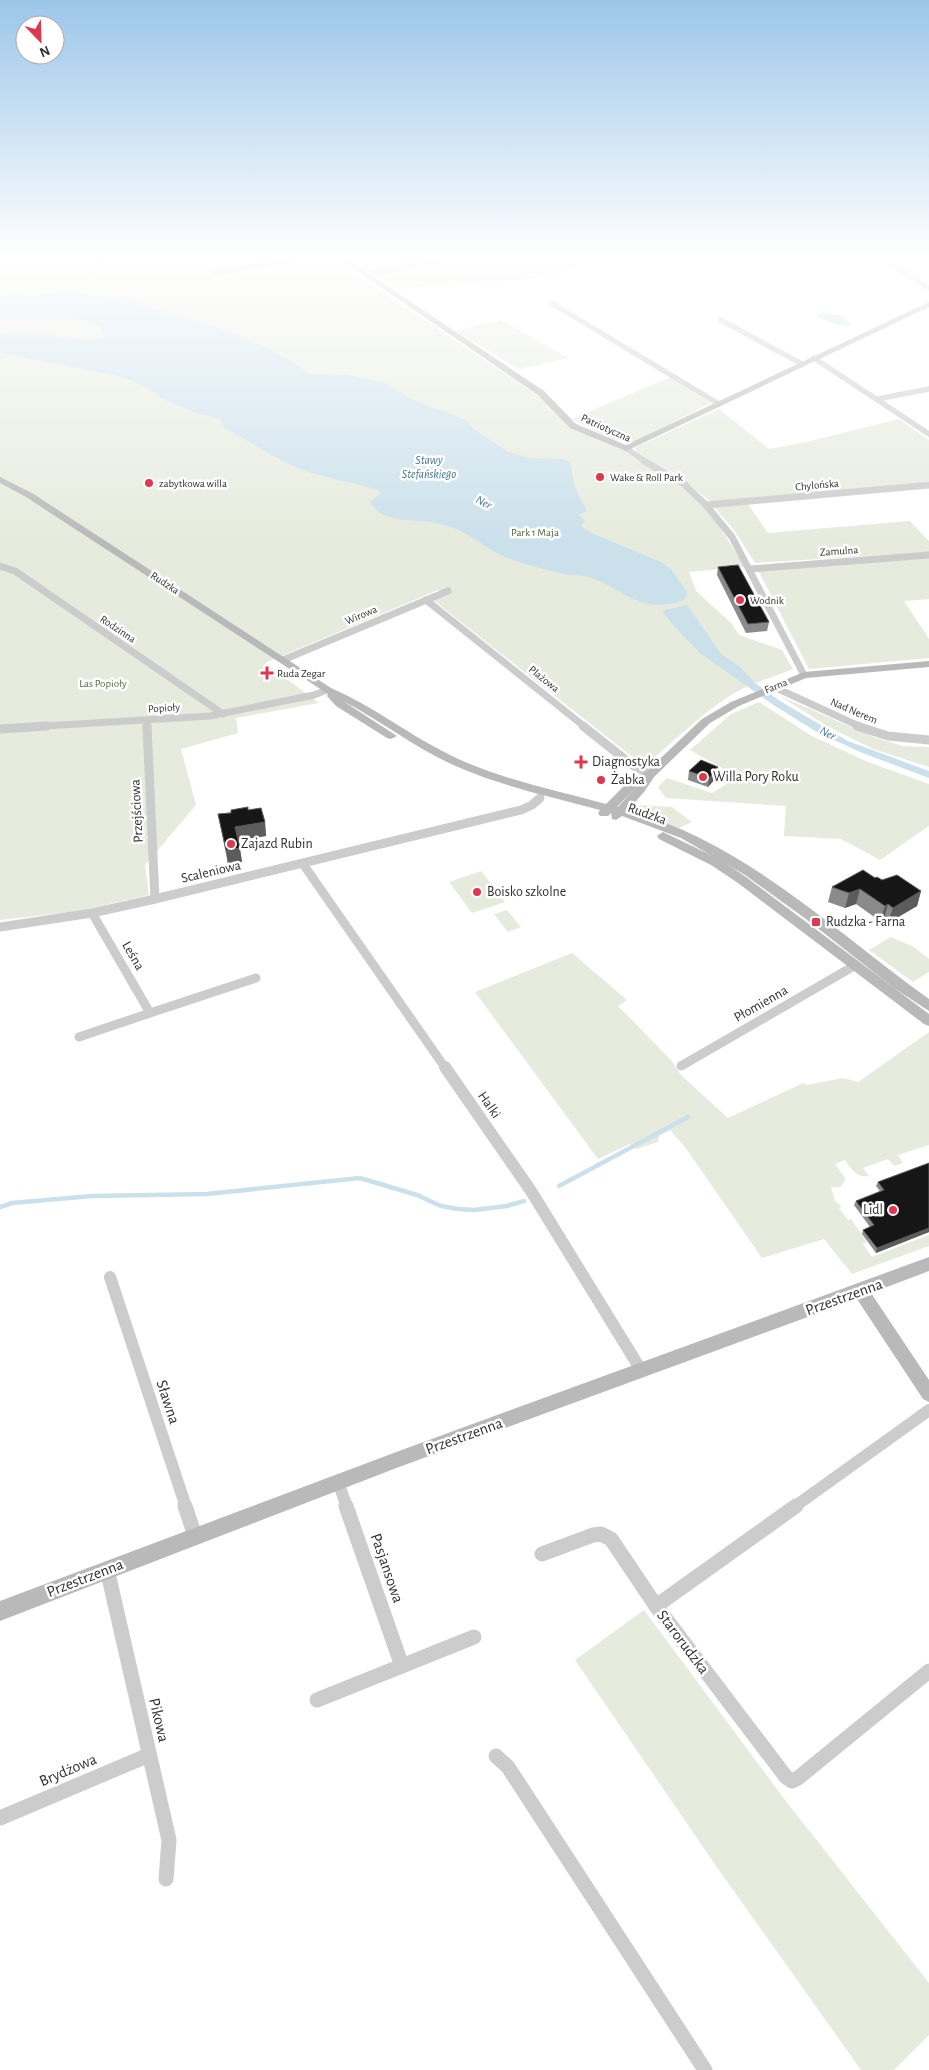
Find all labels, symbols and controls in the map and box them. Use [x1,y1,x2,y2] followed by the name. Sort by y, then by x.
[15,15,65,65] north arrow
[37,43,52,59] text: N
[579,412,633,444] street label: Patriotyczna
[402,454,456,480] water label: Stawy Stefańskiego
[594,471,606,483] marker: Wake & Roll Park
[610,472,683,483] place label: Wake & Roll Park
[143,477,155,489] marker: zabytkowa willa
[159,478,227,489] place label: zabytkowa willa
[795,478,839,492] street label: Chylońska
[474,493,495,511] water label: Ner
[511,527,559,538] park label: Park 1 Maja
[819,544,859,558] street label: Zamulna
[149,570,181,596] street label: Rudzka
[734,594,746,606] marker: Wodnik
[750,595,784,606] place label: Wodnik
[343,603,379,627] street label: Wirowa
[98,613,138,645] street label: Rodzinna
[527,664,561,694] street label: Plażowa
[261,667,273,679] marker: Ruda Zegar
[277,668,326,679] place label: Ruda Zegar
[763,676,789,696] street label: Farna
[79,678,127,689] park label: Las Popioły
[829,696,879,726] street label: Nad Nerem
[148,701,181,715] street label: Popioły
[818,724,839,742] water label: Ner
[574,755,588,769] marker: Diagnostyka
[592,755,661,769] place label: Diagnostyka
[611,770,645,787] place label: Żabka
[713,770,799,784] place label: Willa Pory Roku
[697,771,709,783] marker: Willa Pory Roku
[595,774,607,786] marker: Żabka
[128,778,146,843] street label: Przejściowa
[626,801,669,828] street label: Rudzka
[241,837,313,851] place label: Zajazd Rubin
[225,838,237,850] marker: Zajazd Rubin
[180,858,243,886] street label: Scaleniowa
[487,885,566,899] place label: Boisko szkolne
[471,886,483,898] marker: Boisko szkolne
[826,915,906,929] place label: Rudzka - Farna
[810,916,822,928] marker: Rudzka - Farna
[119,939,147,973] street label: Leśna
[732,983,791,1025] street label: Płomienna
[475,1089,503,1121] street label: Halki
[863,1203,883,1217] place label: Lidl
[887,1204,899,1216] marker: Lidl
[803,1276,885,1318] street label: Przestrzenna
[153,1378,183,1426] street label: Sławna
[423,1415,505,1457] street label: Przestrzenna
[367,1531,406,1605] street label: Pasjansowa
[44,1556,126,1600] street label: Przestrzenna
[654,1607,712,1677] street label: Starorudzka
[146,1696,172,1744] street label: Pikowa
[37,1751,99,1790] street label: Brydżowa

